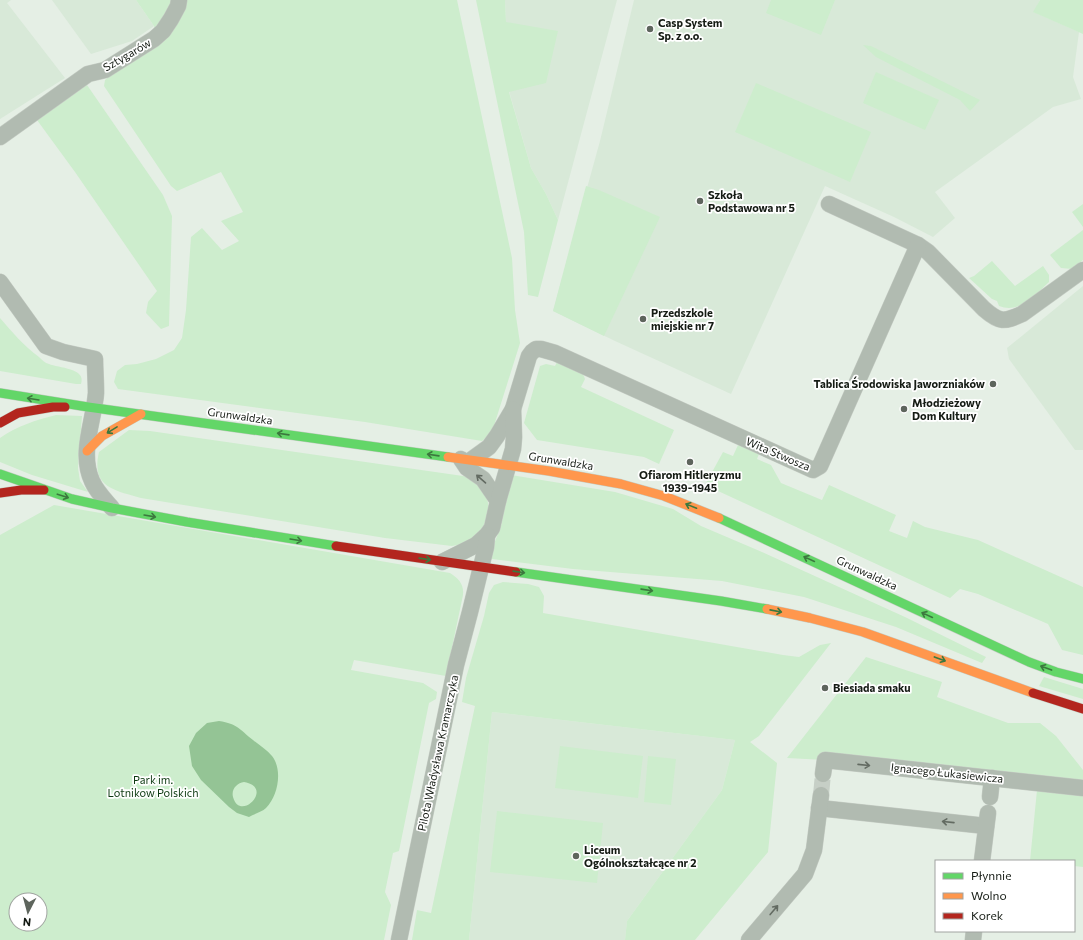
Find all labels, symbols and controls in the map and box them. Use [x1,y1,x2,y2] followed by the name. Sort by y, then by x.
[658,16,723,42] place label: Casp System Sp. z o.o.
[645,24,655,34] marker: Casp System Sp. z o.o.
[101,36,153,73] street label: Sztygarów
[708,188,795,214] place label: Szkoła Podstawowa nr 5
[695,196,705,206] marker: Szkoła Podstawowa nr 5
[651,306,714,332] place label: Przedszkole miejskie nr 7
[638,314,648,324] marker: Przedszkole miejskie nr 7
[814,376,985,391] place label: Tablica Środowiska Jaworzniaków
[988,379,998,389] marker: Tablica Środowiska Jaworzniaków
[27,395,40,403] one-way arrow
[912,396,981,422] place label: Młodzieżowy Dom Kultury
[899,404,909,414] marker: Młodzieżowy Dom Kultury
[207,405,273,427] street label: Grunwaldzka
[107,426,118,434] one-way arrow
[277,430,290,438] one-way arrow
[744,434,812,473] street label: Wita Stwosza
[528,449,594,472] street label: Grunwaldzka
[426,451,439,459] one-way arrow
[685,457,695,467] marker: Ofiarom Hitleryzmu 1939-1945
[639,468,741,494] place label: Ofiarom Hitleryzmu 1939-1945
[476,474,486,483] one-way arrow
[57,493,70,500] one-way arrow
[685,502,697,510] one-way arrow
[143,512,156,520] one-way arrow
[289,536,302,544] one-way arrow
[835,553,900,592] street label: Grunwaldzka
[418,555,431,563] one-way arrow
[804,555,816,563] one-way arrow
[512,568,525,576] one-way arrow
[640,586,653,594] one-way arrow
[769,607,782,615] one-way arrow
[921,611,933,618] one-way arrow
[934,656,946,664] one-way arrow
[1040,663,1052,671] one-way arrow
[415,674,460,832] street label: Pilota Władysława Kramarczyka
[833,681,911,694] place label: Biesiada smaku
[820,683,830,693] marker: Biesiada smaku
[890,760,1004,785] street label: Ignacego Łukasiewicza
[857,761,870,768] one-way arrow
[107,773,199,799] park label: Park im. Lotnikow Polskich
[942,818,955,826] one-way arrow
[584,843,696,869] place label: Liceum Ogólnokształcące nr 2
[571,851,581,861] marker: Liceum Ogólnokształcące nr 2
[935,860,1075,932] legend
[971,868,1012,882] text: Płynnie
[971,888,1007,902] text: Wolno
[8,892,48,932] north arrow
[770,905,779,915] one-way arrow
[971,908,1004,922] text: Korek
[22,916,32,929] text: N

